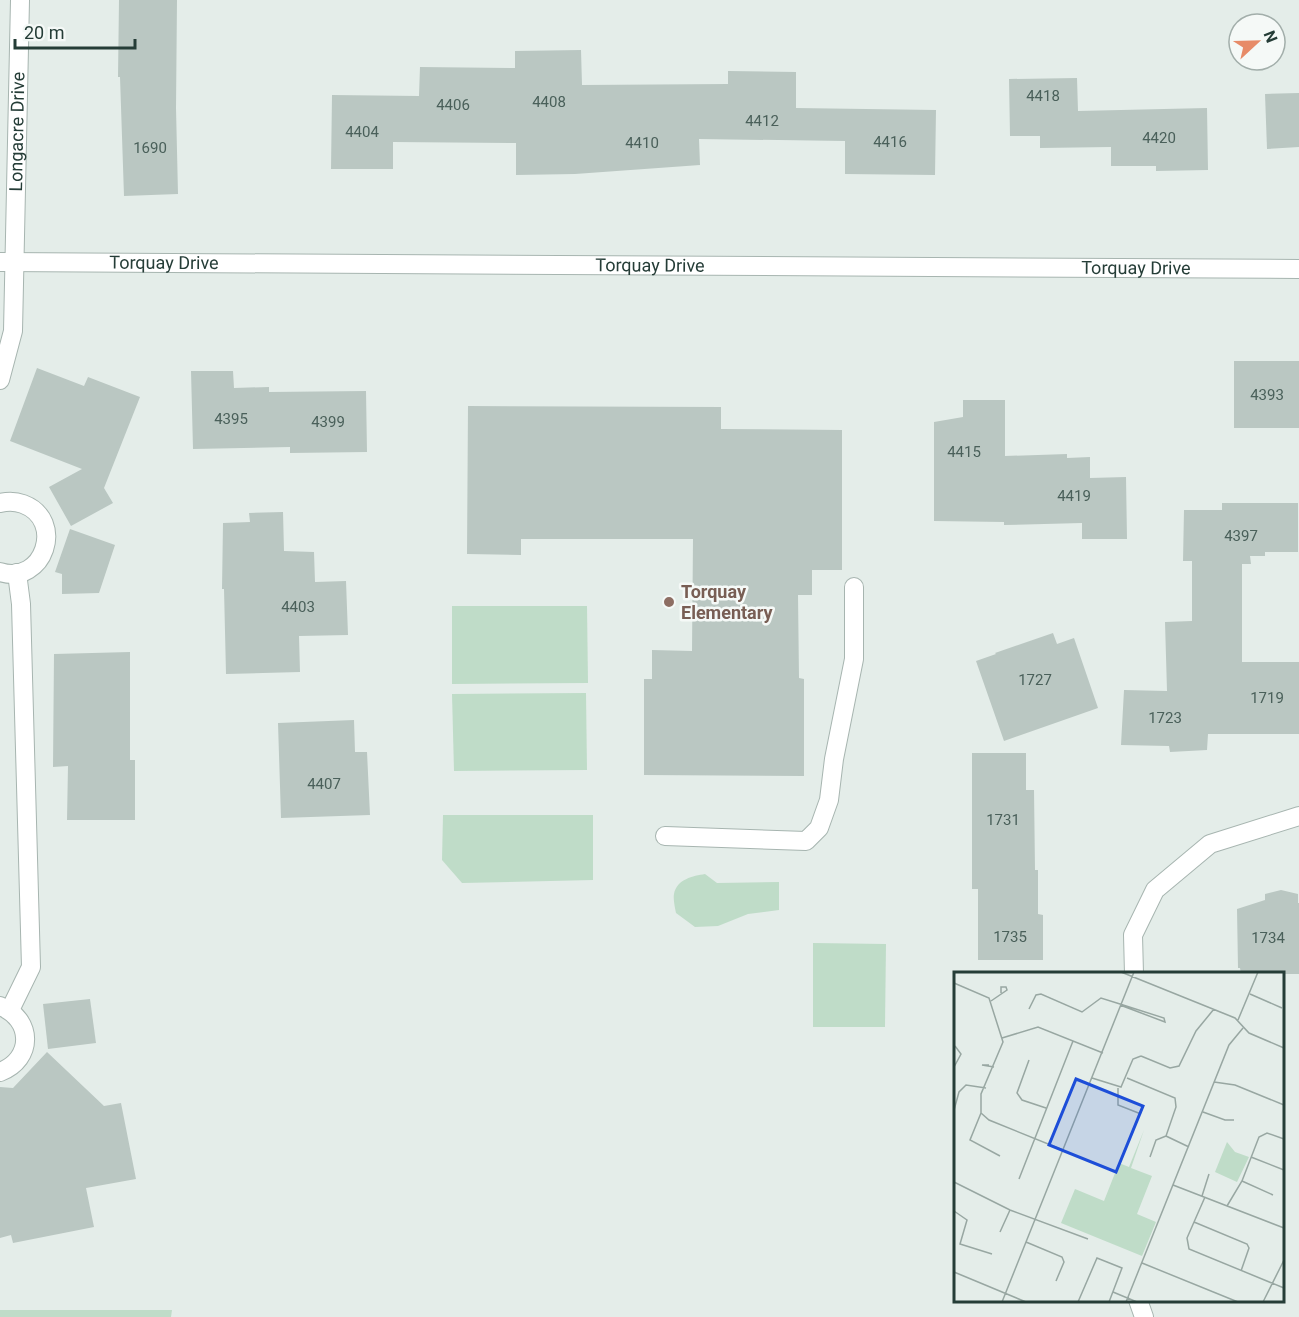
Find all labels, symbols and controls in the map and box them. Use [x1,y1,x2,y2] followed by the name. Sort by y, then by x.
[15,12,135,50] scale bar
[1227,12,1287,72] north arrow
[24,22,64,43] text: 20 m
[1260,28,1281,45] text: N
[5,72,28,192] street label: Longacre Drive
[1026,87,1060,105] house number: 4418
[532,93,566,111] house number: 4408
[436,96,470,114] house number: 4406
[745,112,779,130] house number: 4412
[345,123,379,141] house number: 4404
[1142,129,1176,147] house number: 4420
[873,133,907,151] house number: 4416
[625,134,659,152] house number: 4410
[133,139,167,157] house number: 1690
[109,252,219,273] street label: Torquay Drive
[595,254,705,276] street label: Torquay Drive
[1081,257,1191,278] street label: Torquay Drive
[1250,386,1284,404] house number: 4393
[214,410,248,428] house number: 4395
[311,413,345,431] house number: 4399
[947,443,981,461] house number: 4415
[1057,487,1091,505] house number: 4419
[1224,527,1258,545] house number: 4397
[681,581,773,623] place label: Torquay Elementary
[662,595,676,609] marker: Torquay Elementary
[281,598,315,616] house number: 4403
[1018,671,1052,689] house number: 1727
[1250,689,1284,707] house number: 1719
[1148,709,1182,727] house number: 1723
[307,775,341,793] house number: 4407
[986,811,1020,829] house number: 1731
[993,928,1027,946] house number: 1735
[1251,929,1285,947] house number: 1734
[954,972,1284,1302] inset map

